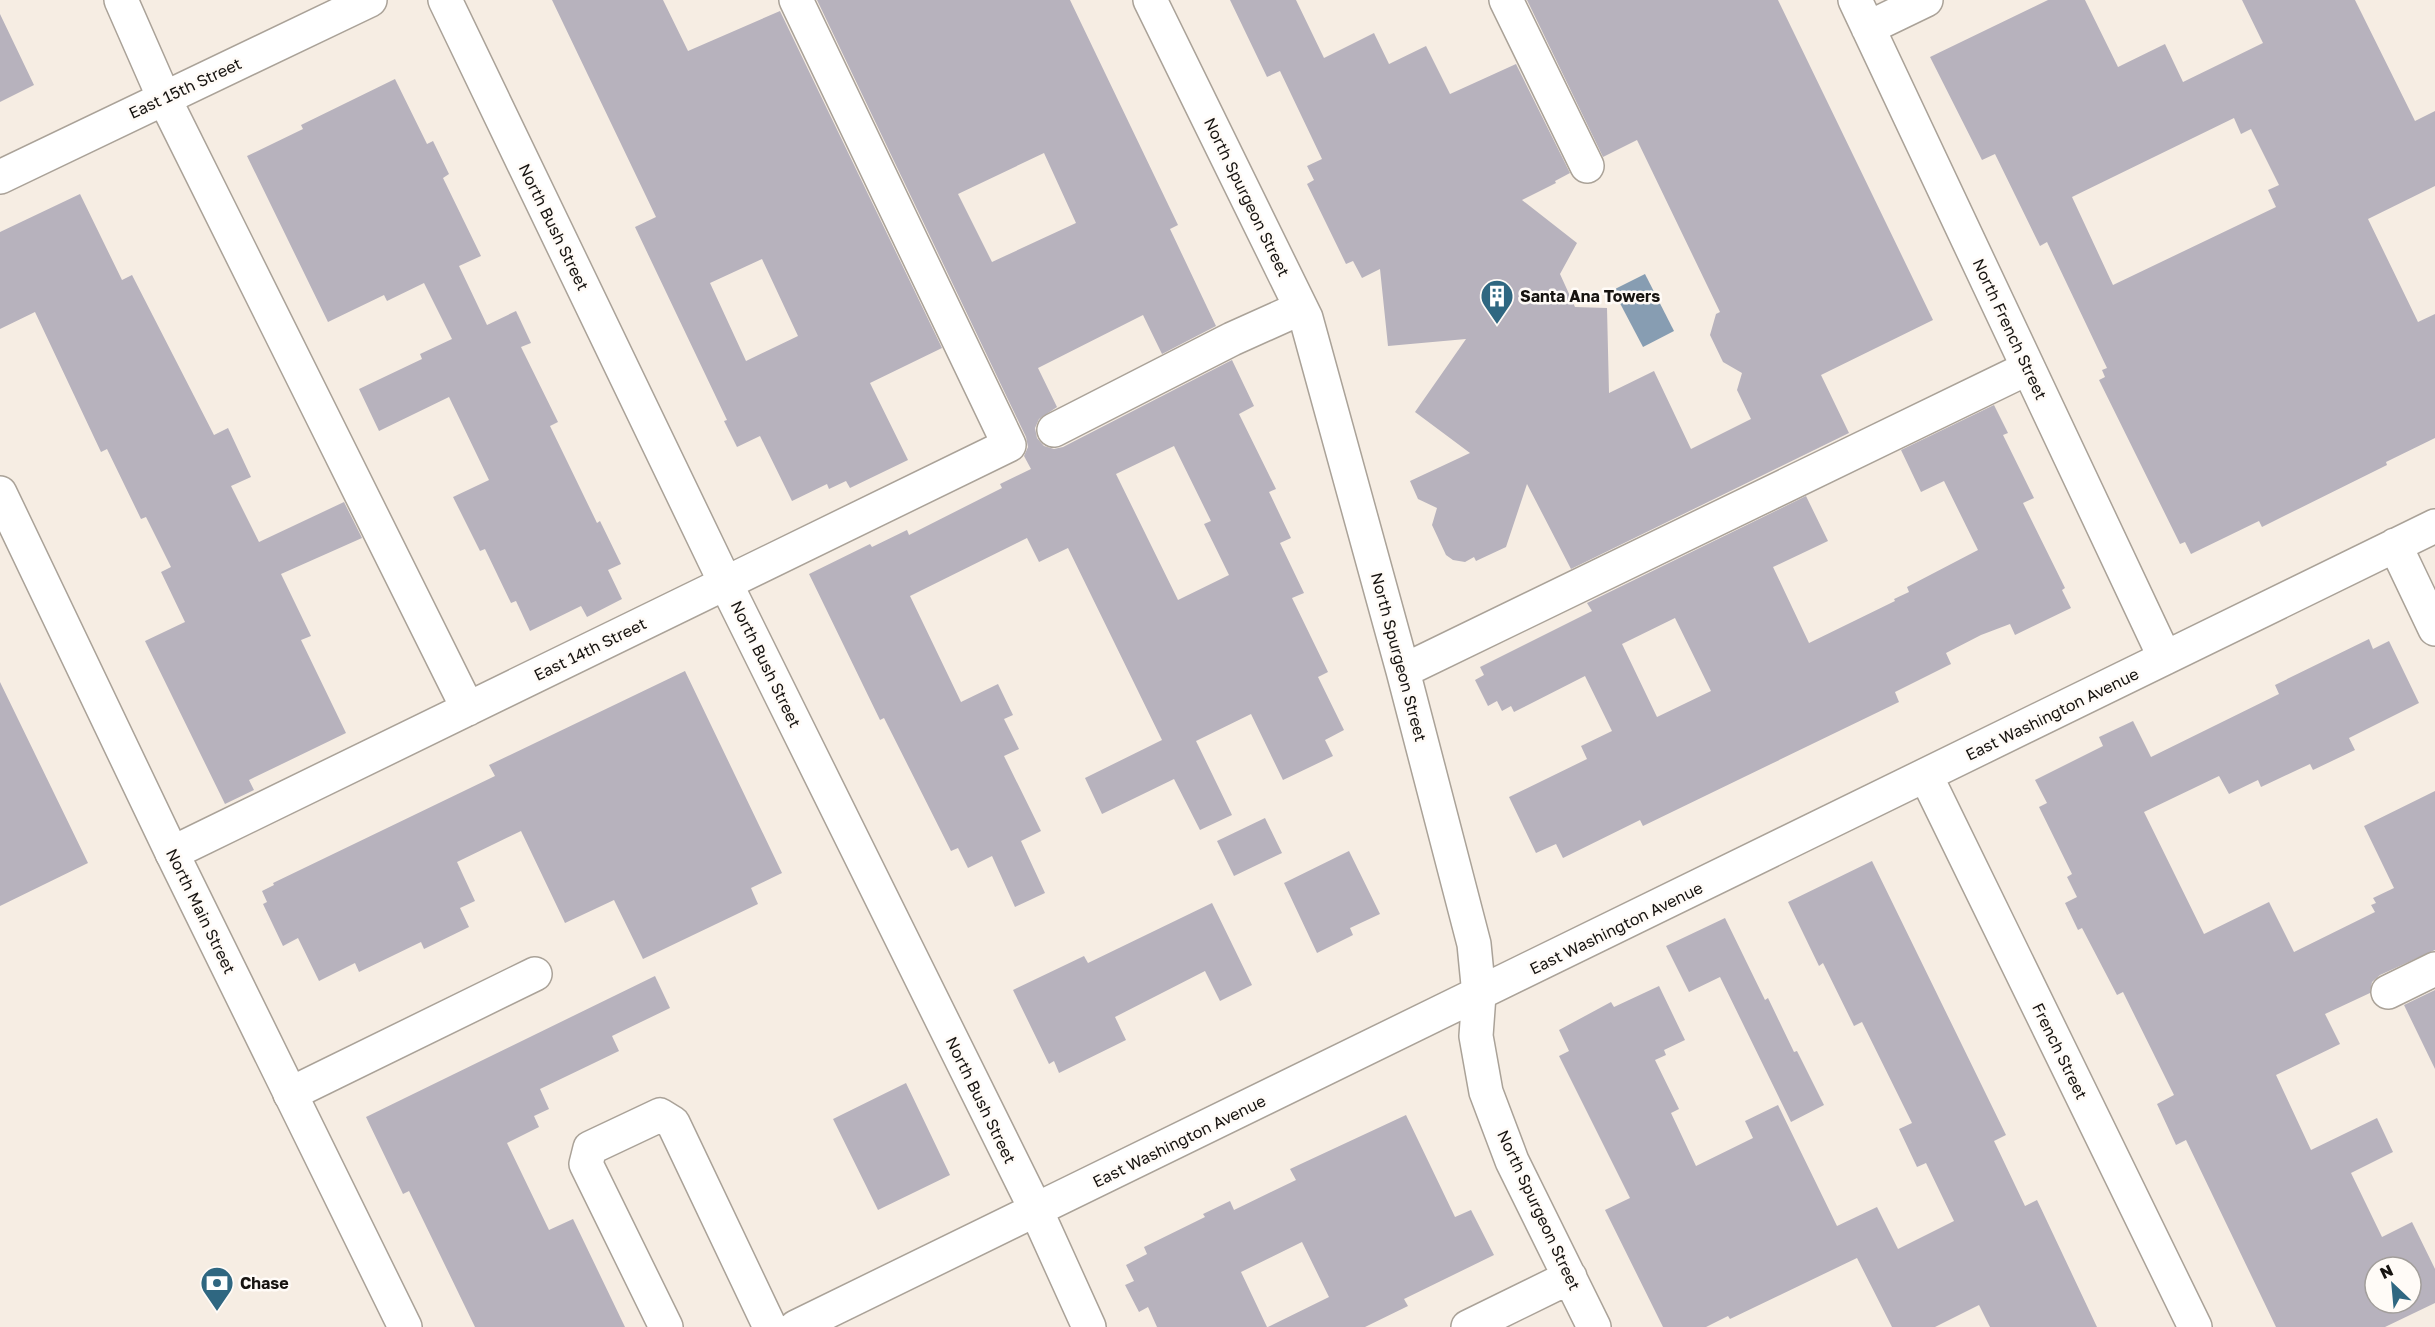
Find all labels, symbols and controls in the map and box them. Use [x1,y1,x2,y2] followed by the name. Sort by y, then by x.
[125,53,245,123] street label: East 15th Street
[1200,114,1294,280] street label: North Spurgeon Street
[515,160,593,294] street label: North Bush Street
[1969,255,2051,403] street label: North French Street
[1479,278,1515,325] building icon: Santa Ana Towers
[1520,286,1660,306] place label: Santa Ana Towers
[1367,570,1431,744] street label: North Spurgeon Street
[727,597,805,731] street label: North Bush Street
[531,613,649,685] street label: East 14th Street
[1962,663,2142,765] street label: East Washington Avenue
[162,845,240,977] street label: North Main Street
[1526,877,1706,979] street label: East Washington Avenue
[2028,1000,2092,1102] street label: French Street
[942,1033,1020,1167] street label: North Bush Street
[1089,1090,1269,1192] street label: East Washington Avenue
[1493,1127,1585,1293] street label: North Spurgeon Street
[2363,1255,2423,1315] north arrow
[2377,1260,2396,1283] text: N
[199,1265,235,1312] bank icon: Chase
[240,1273,289,1293] place label: Chase

